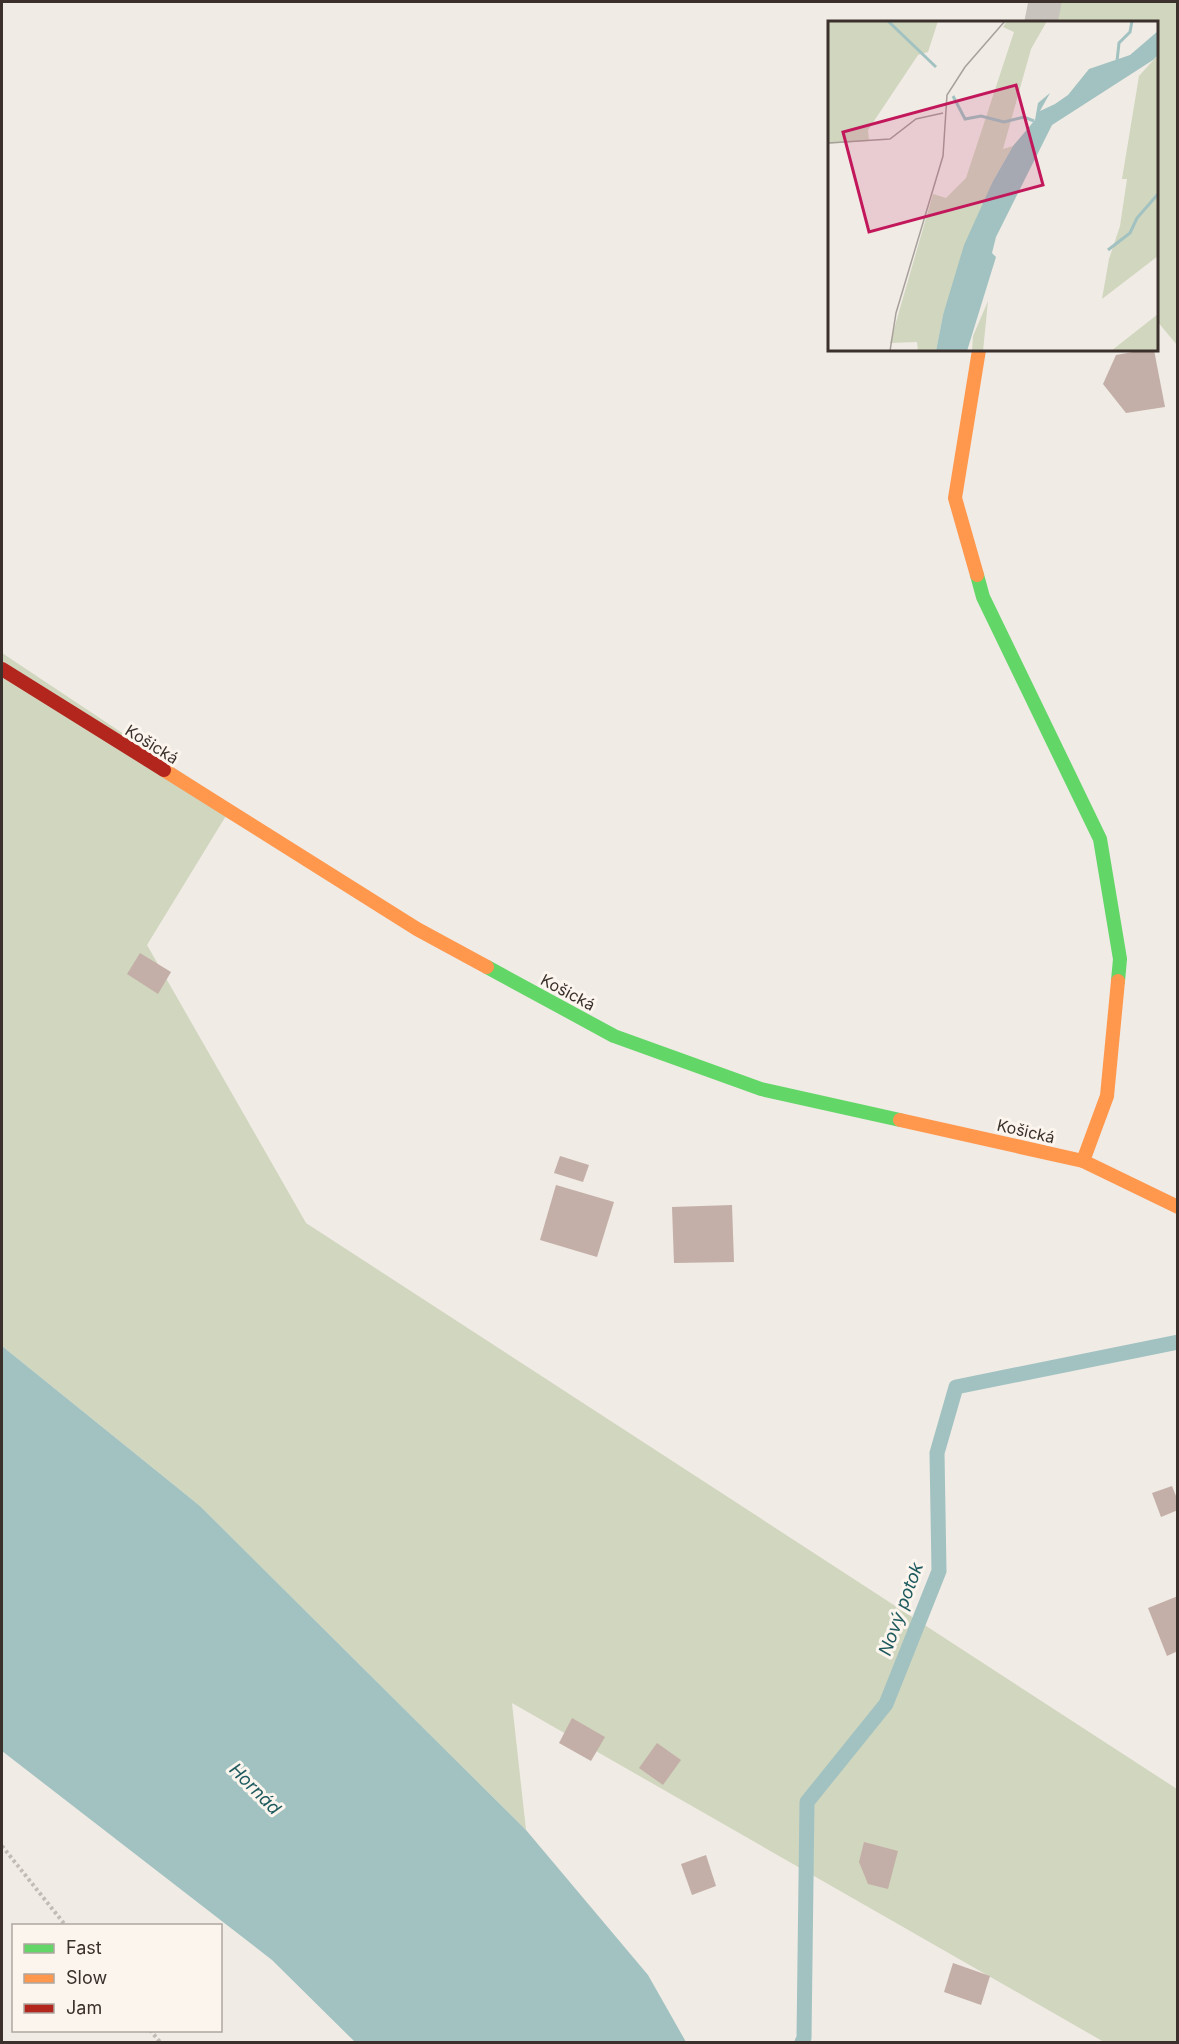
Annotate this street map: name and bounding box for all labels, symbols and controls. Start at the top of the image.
inset map [828,21,1158,351]
street label: Košická [122,720,182,768]
street label: Košická [537,969,599,1015]
street label: Košická [995,1115,1057,1147]
water label: Nový potok [874,1558,927,1658]
water label: Hornád [225,1759,285,1819]
legend [12,1924,222,2032]
text: Fast [66,1937,102,1958]
text: Slow [66,1967,107,1988]
text: Jam [66,1997,102,2018]

